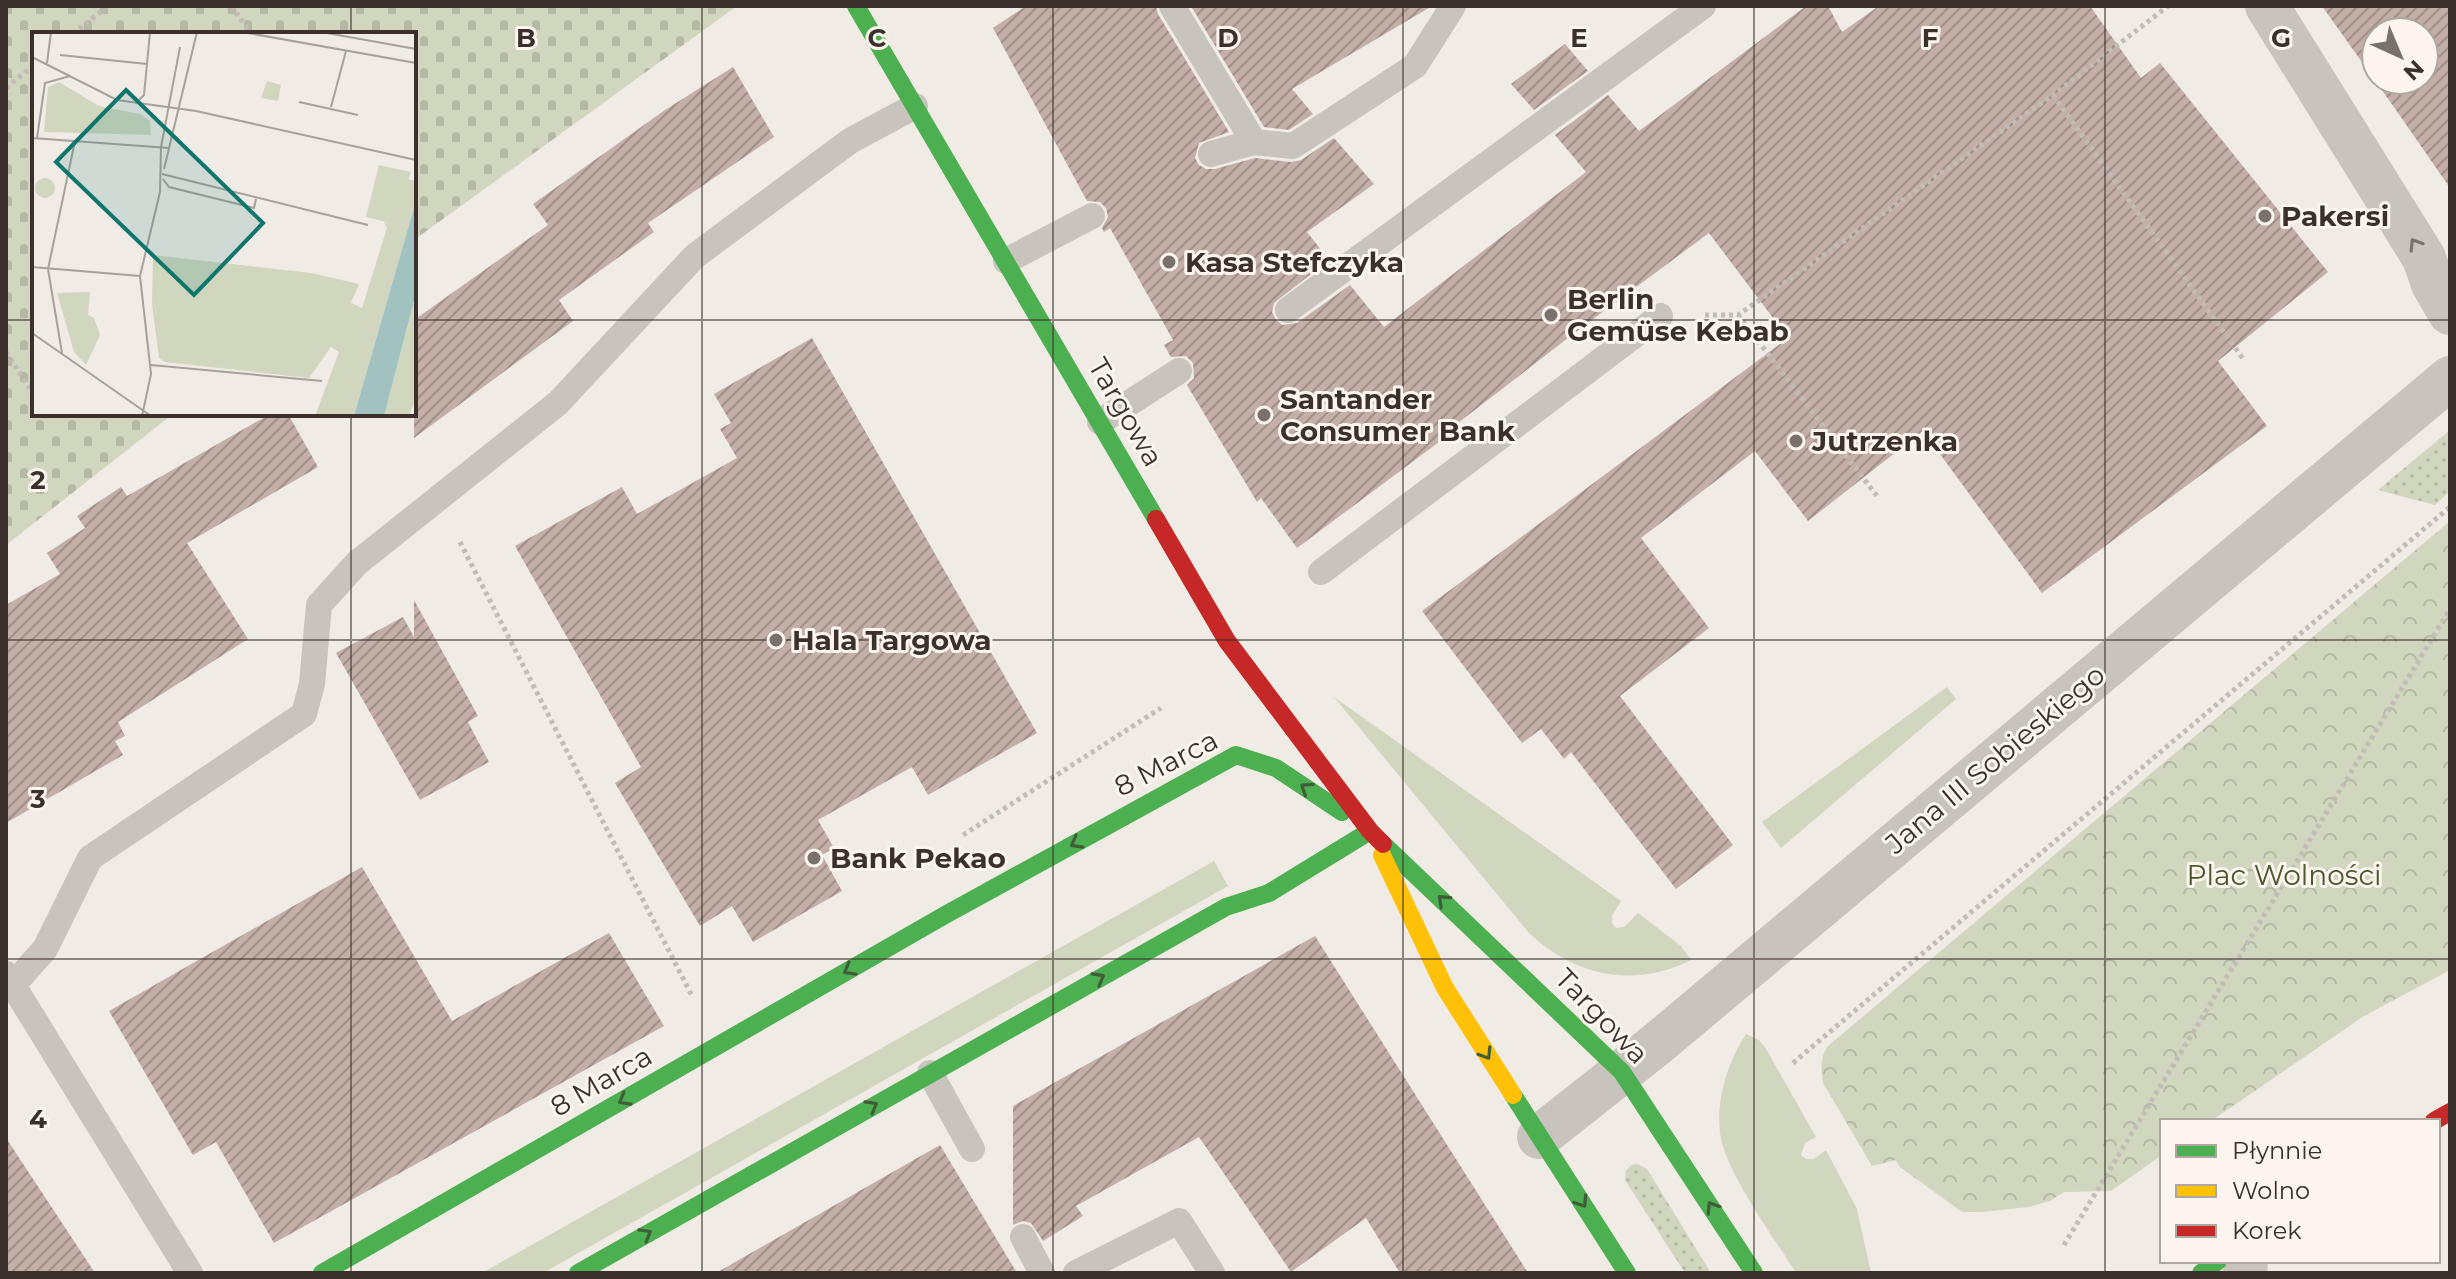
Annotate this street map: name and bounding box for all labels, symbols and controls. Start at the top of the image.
north arrow [2360,16,2440,96]
text: B [516,22,536,54]
text: C [868,22,887,54]
text: D [1217,22,1239,54]
text: E [1570,22,1588,54]
text: F [1922,22,1938,54]
text: G [2271,22,2291,54]
inset map [32,32,416,416]
text: N [2398,54,2429,86]
place label: Pakersi [2281,199,2389,233]
marker: Pakersi [2256,207,2274,225]
one-way arrow [2409,238,2424,252]
place label: Kasa Stefczyka [1185,245,1404,279]
marker: Kasa Stefczyka [1160,253,1178,271]
place label: Berlin Gemüse Kebab [1567,282,1789,348]
marker: Berlin Gemüse Kebab [1542,306,1560,324]
street label: Targowa [1081,352,1171,472]
place label: Santander Consumer Bank [1280,382,1516,448]
marker: Santander Consumer Bank [1255,406,1273,424]
place label: Jutrzenka [1811,424,1958,458]
marker: Jutrzenka [1787,432,1805,450]
text: 2 [30,464,46,496]
place label: Hala Targowa [792,623,992,657]
marker: Hala Targowa [767,631,785,649]
street label: Jana III Sobieskiego [1878,657,2112,861]
street label: 8 Marca [1109,723,1223,803]
text: 3 [29,783,46,815]
one-way arrow [1300,783,1314,798]
one-way arrow [1070,833,1085,849]
place label: Bank Pekao [830,841,1006,875]
marker: Bank Pekao [805,849,823,867]
park label: Plac Wolności [2186,858,2382,892]
one-way arrow [1438,894,1452,909]
one-way arrow [844,960,858,976]
street label: Targowa [1548,961,1656,1071]
one-way arrow [1090,972,1104,988]
street label: 8 Marca [544,1038,658,1124]
one-way arrow [1477,1045,1492,1060]
one-way arrow [618,1090,633,1106]
one-way arrow [863,1100,878,1116]
text: 4 [29,1103,47,1135]
legend [2160,1119,2440,1263]
text: Płynnie [2232,1136,2322,1165]
text: Wolno [2232,1176,2310,1205]
one-way arrow [1572,1193,1587,1207]
one-way arrow [1706,1201,1721,1216]
text: Korek [2232,1216,2302,1245]
one-way arrow [637,1228,652,1244]

